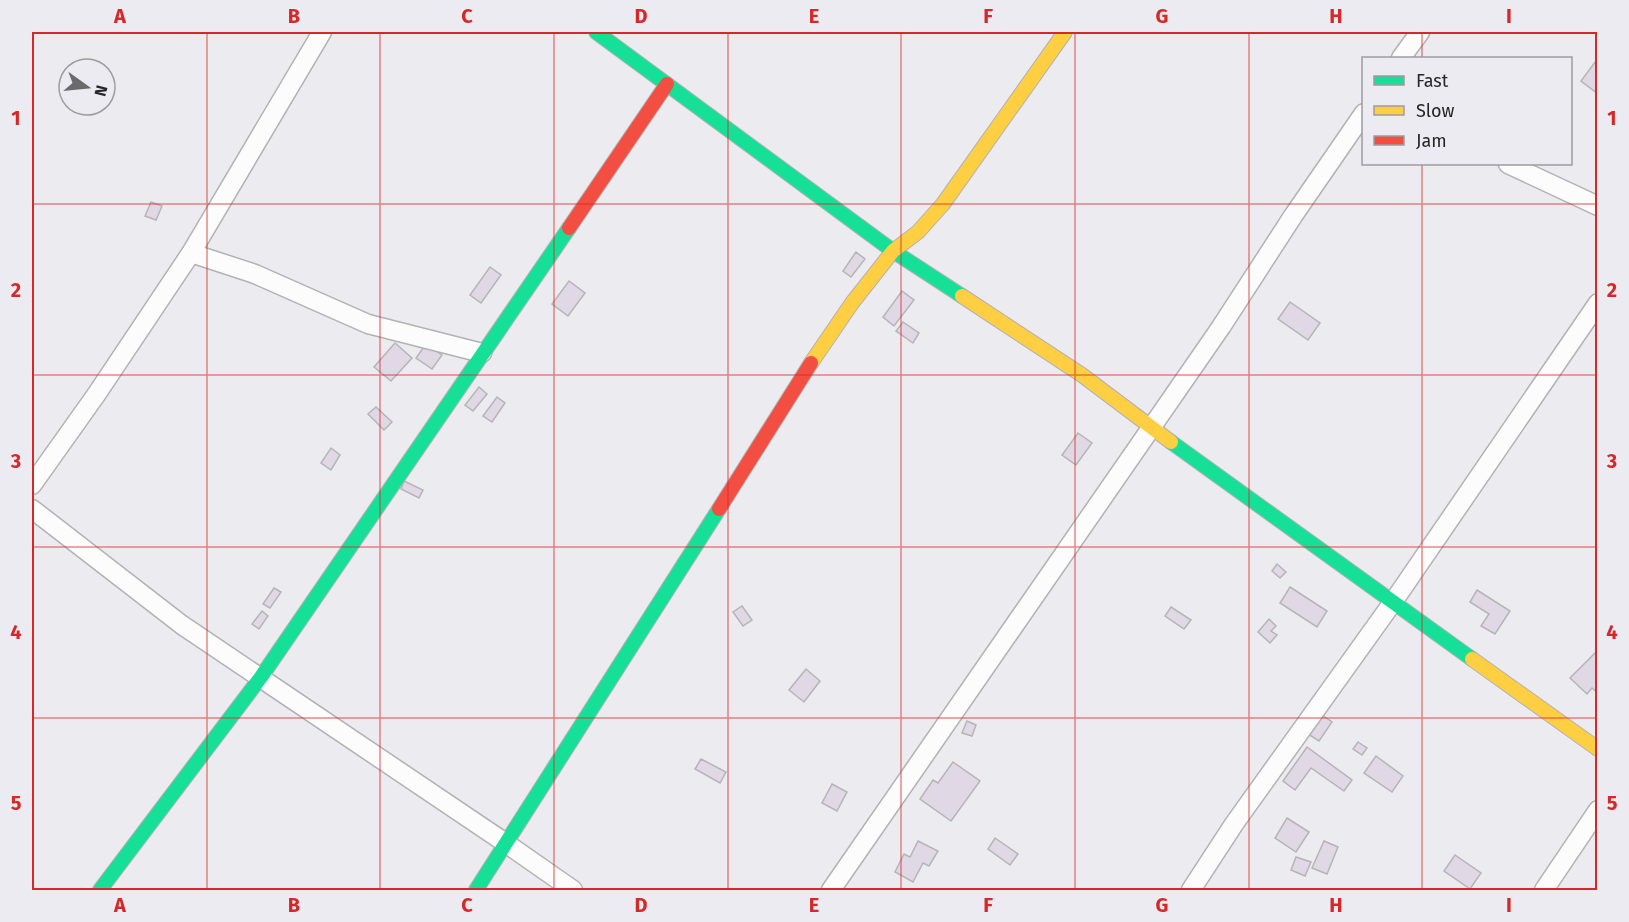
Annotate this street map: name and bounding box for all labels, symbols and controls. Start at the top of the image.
text: A [113,4,127,28]
text: B [288,4,300,28]
text: C [461,4,473,28]
text: D [634,4,648,28]
text: E [809,4,819,28]
text: F [983,4,993,28]
text: G [1156,4,1168,28]
text: H [1329,4,1343,28]
text: I [1506,4,1512,28]
north arrow [57,57,117,117]
legend [1362,57,1572,165]
text: Fast [1416,70,1449,92]
text: N [90,83,112,98]
text: Slow [1416,100,1455,122]
text: 1 [11,106,21,130]
text: 1 [1607,106,1617,130]
text: Jam [1416,130,1447,152]
text: 2 [11,278,21,302]
text: 2 [1607,278,1617,302]
text: 3 [10,449,21,473]
text: 3 [1606,449,1617,473]
text: 4 [10,620,22,644]
text: 4 [1606,620,1618,644]
text: 5 [11,791,22,815]
text: 5 [1607,791,1618,815]
text: A [113,893,127,917]
text: B [288,893,300,917]
text: C [461,893,473,917]
text: D [634,893,648,917]
text: E [809,893,819,917]
text: F [983,893,993,917]
text: G [1156,893,1168,917]
text: H [1329,893,1343,917]
text: I [1506,893,1512,917]

